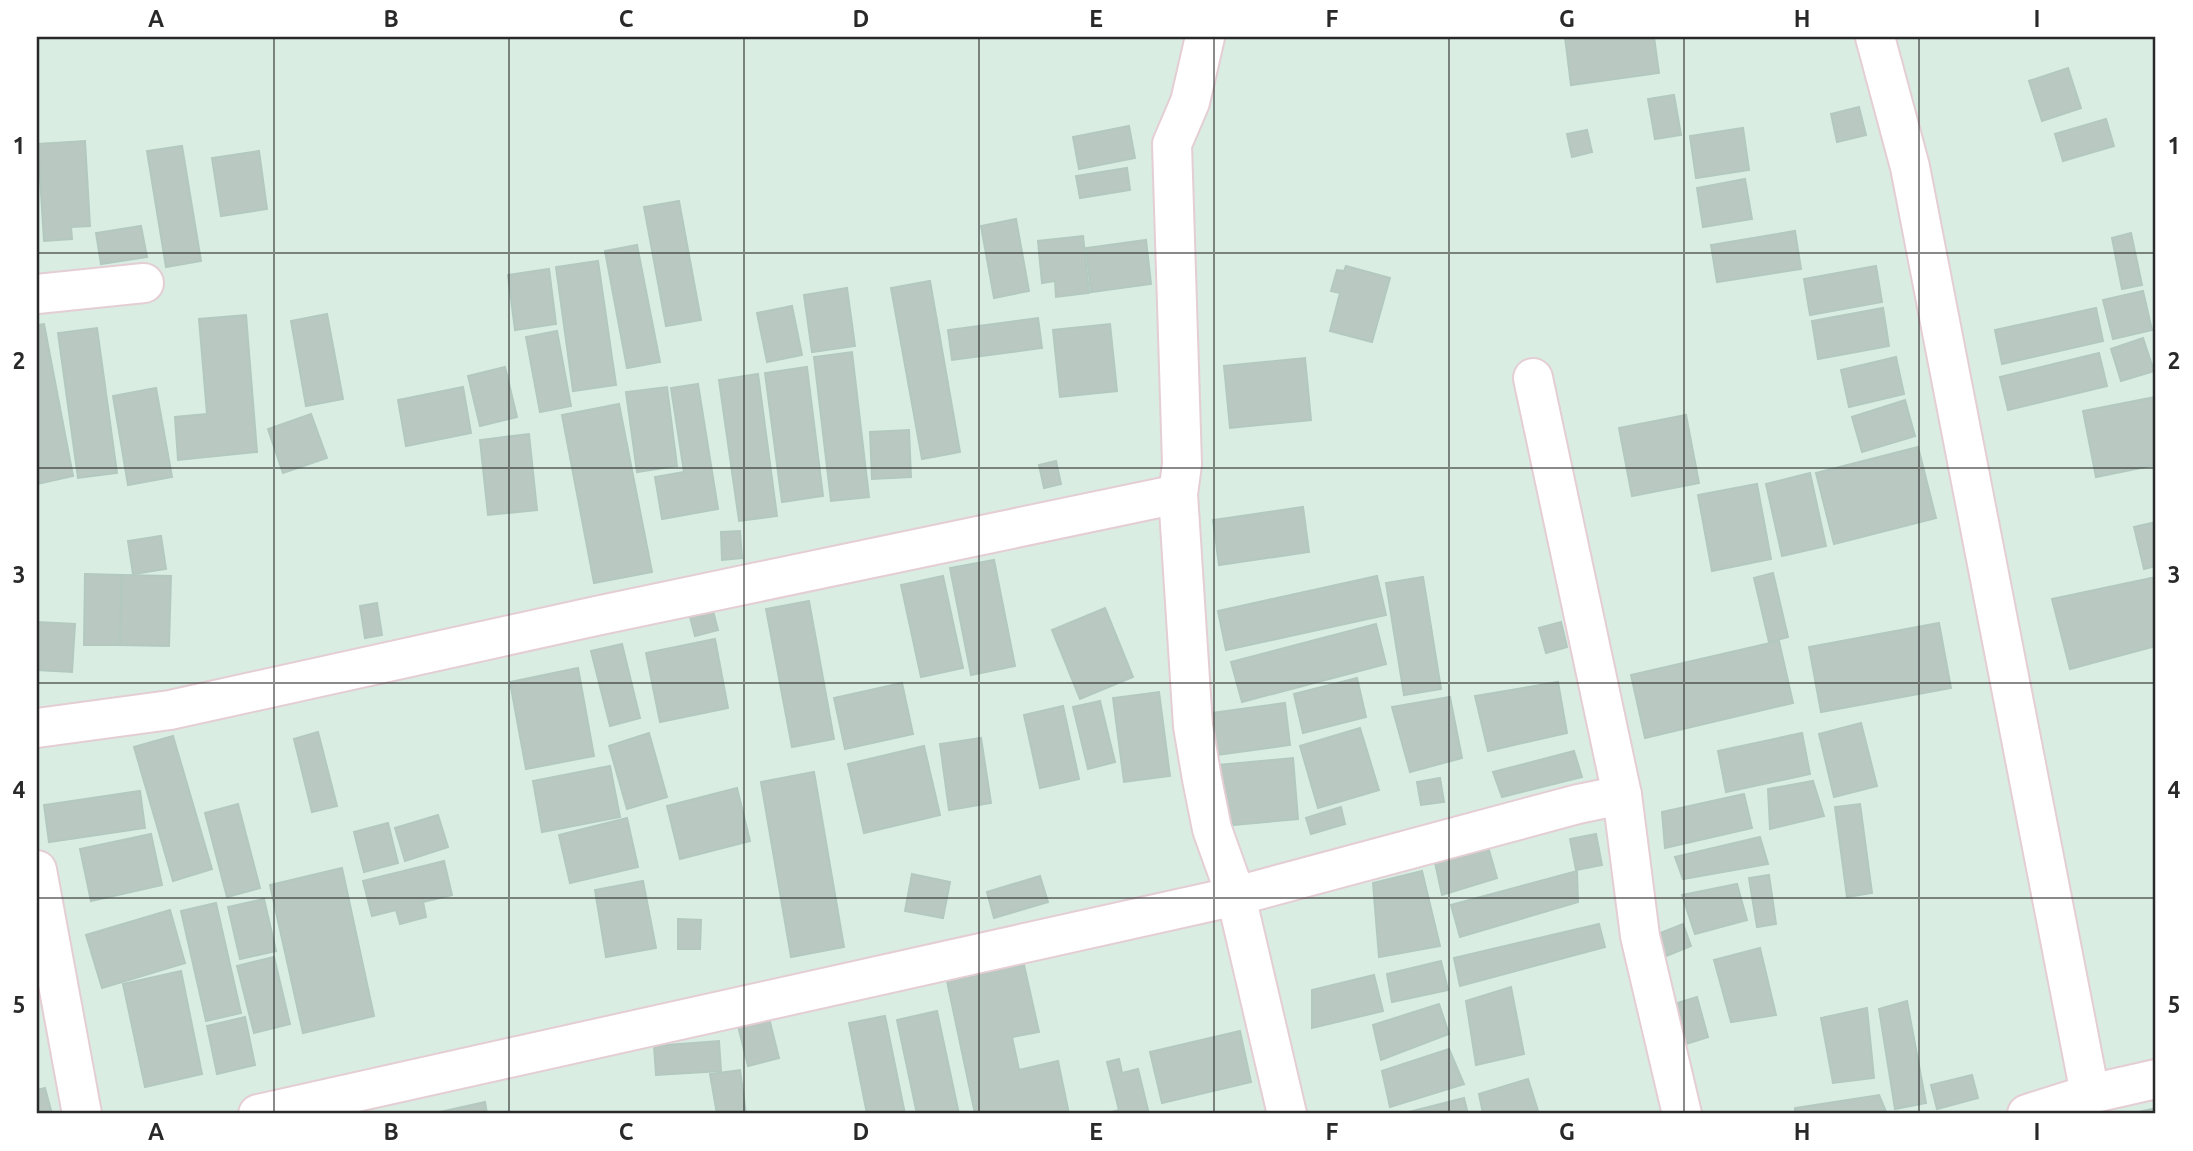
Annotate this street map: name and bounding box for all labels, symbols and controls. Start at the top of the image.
text: A [148,6,164,31]
text: B [383,6,399,31]
text: C [619,6,634,31]
text: D [853,6,869,31]
text: E [1089,6,1103,31]
text: F [1326,6,1339,31]
text: G [1559,6,1575,31]
text: H [1794,6,1810,31]
text: I [2034,6,2040,31]
text: 1 [13,133,25,158]
text: 1 [2168,133,2180,158]
text: 2 [13,348,25,373]
text: 2 [2168,348,2180,373]
text: 3 [13,562,25,587]
text: 3 [2168,562,2180,587]
text: 4 [13,777,26,802]
text: 4 [2168,777,2181,802]
text: 5 [13,992,25,1017]
text: 5 [2168,992,2180,1017]
text: A [148,1119,164,1144]
text: B [383,1119,399,1144]
text: C [619,1119,634,1144]
text: D [853,1119,869,1144]
text: E [1089,1119,1103,1144]
text: F [1326,1119,1339,1144]
text: G [1559,1119,1575,1144]
text: H [1794,1119,1810,1144]
text: I [2034,1119,2040,1144]

